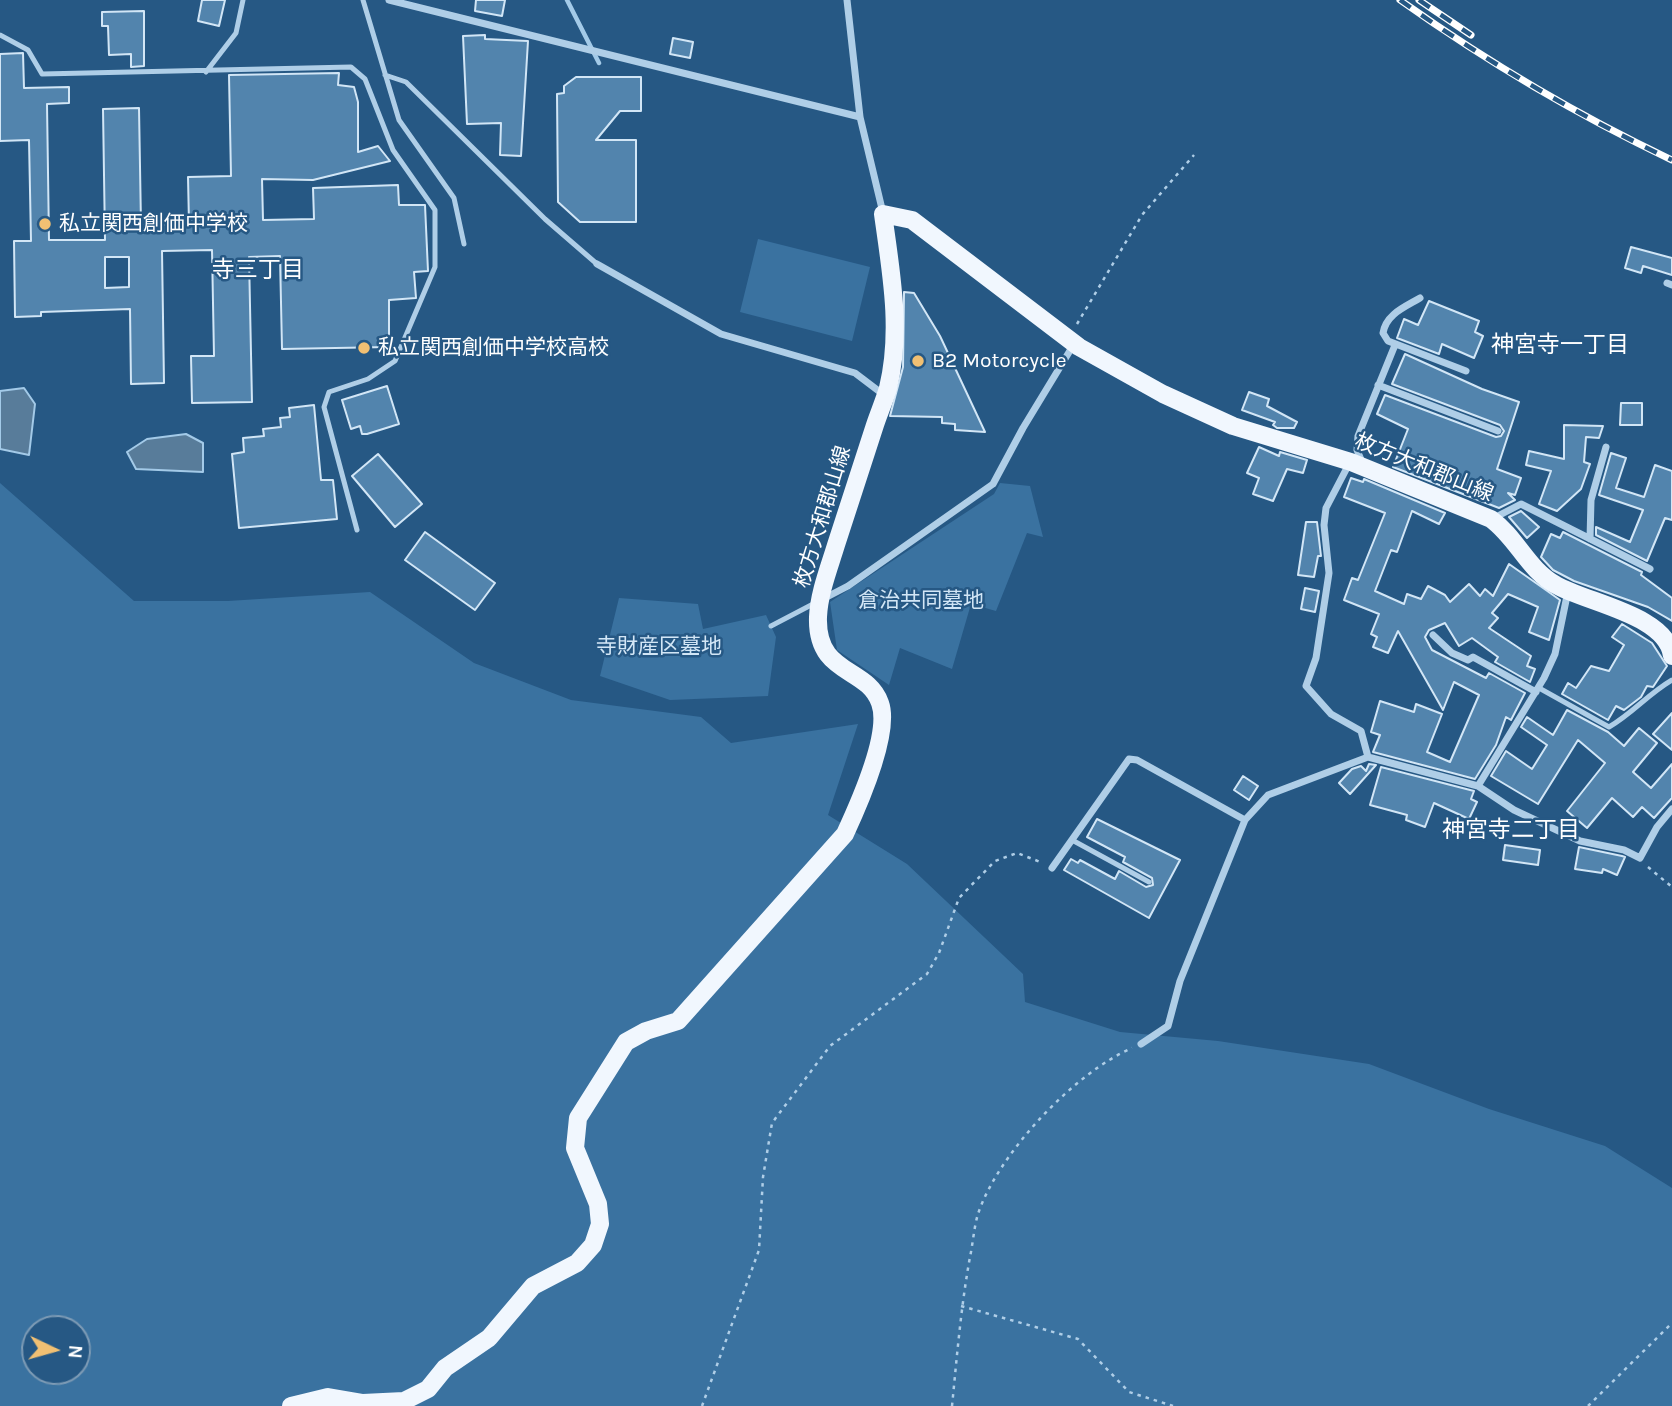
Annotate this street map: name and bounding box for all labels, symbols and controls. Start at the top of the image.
place label: 私立関西創価中学校 [59,211,248,237]
marker: 私立関西創価中学校 [37,216,53,232]
district label: 寺三丁目 [212,256,304,284]
district label: 神宮寺一丁目 [1491,331,1629,359]
place label: 私立関西創価中学校高校 [378,335,609,361]
marker: 私立関西創価中学校高校 [356,340,372,356]
place label: B2 Motorcycle [932,348,1067,374]
marker: B2 Motorcycle [910,353,926,369]
street label: 枚方大和郡山線 [1351,429,1497,507]
street label: 枚方大和郡山線 [789,443,857,591]
park label: 倉治共同墓地 [858,588,984,614]
park label: 寺財産区墓地 [596,634,722,660]
district label: 神宮寺二丁目 [1442,816,1580,844]
north arrow [21,1315,91,1385]
text: N [63,1344,86,1359]

